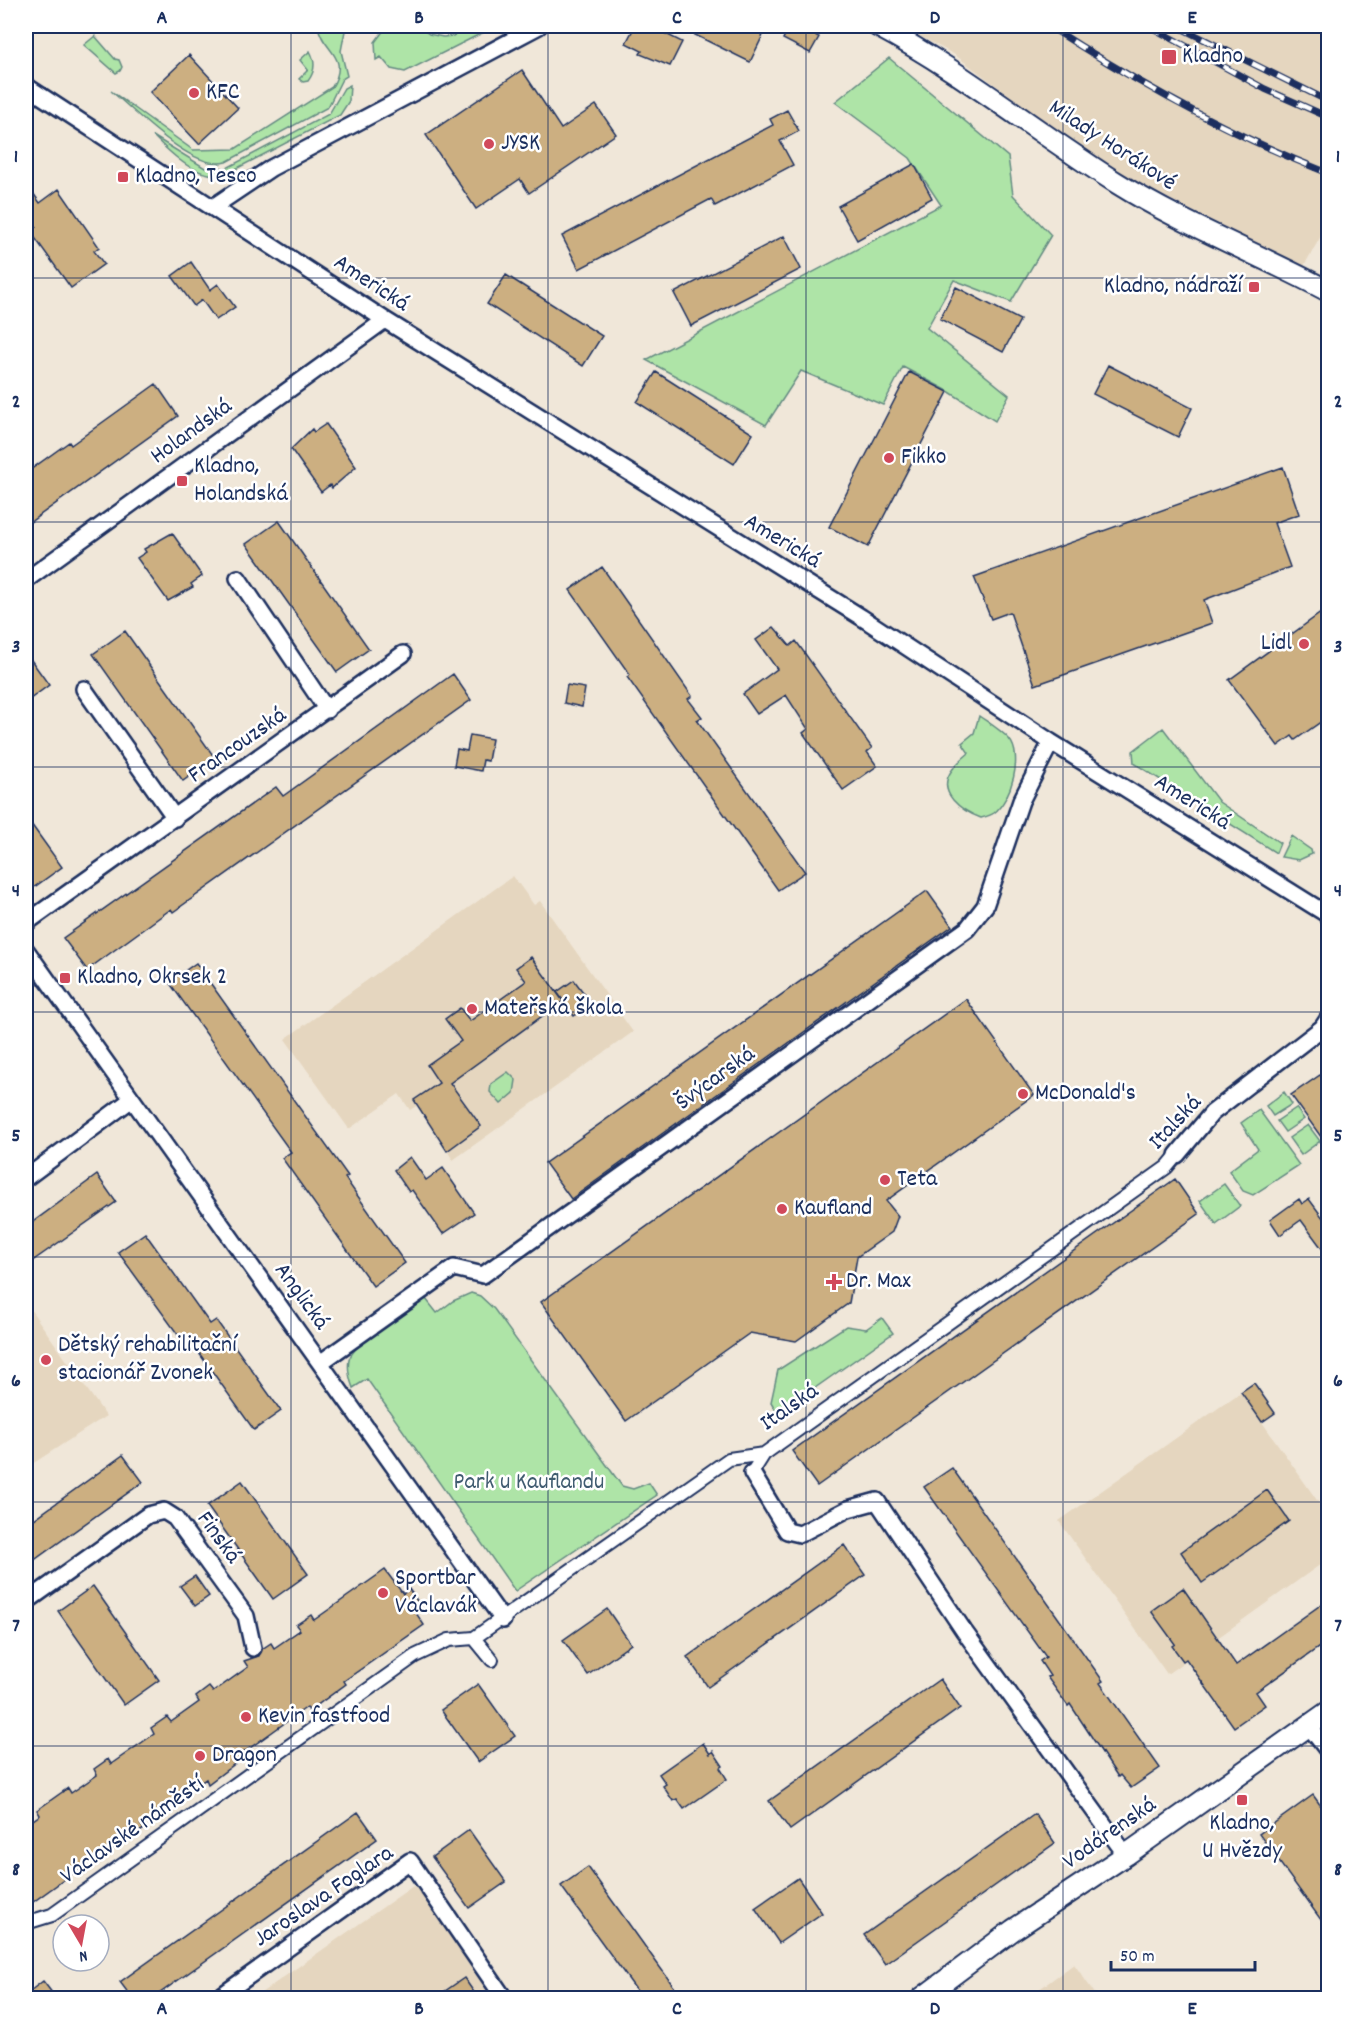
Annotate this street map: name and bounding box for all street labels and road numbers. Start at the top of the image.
street label: Milady Horákové [1041,92,1183,200]
street label: Americká [326,247,416,321]
street label: Holandská [144,391,240,473]
street label: Americká [737,506,827,578]
street label: Francouzská [182,699,294,793]
street label: Americká [1147,766,1237,840]
street label: Švýcarská [669,1038,763,1120]
street label: Italská [1141,1088,1211,1158]
street label: Anglická [265,1256,337,1338]
street label: Italská [754,1375,826,1441]
street label: Finská [187,1505,249,1572]
street label: Václavské náměstí [54,1768,213,1893]
street label: Vodárenská [1056,1789,1164,1879]
street label: Jaroslava Foglara [247,1837,401,1957]

